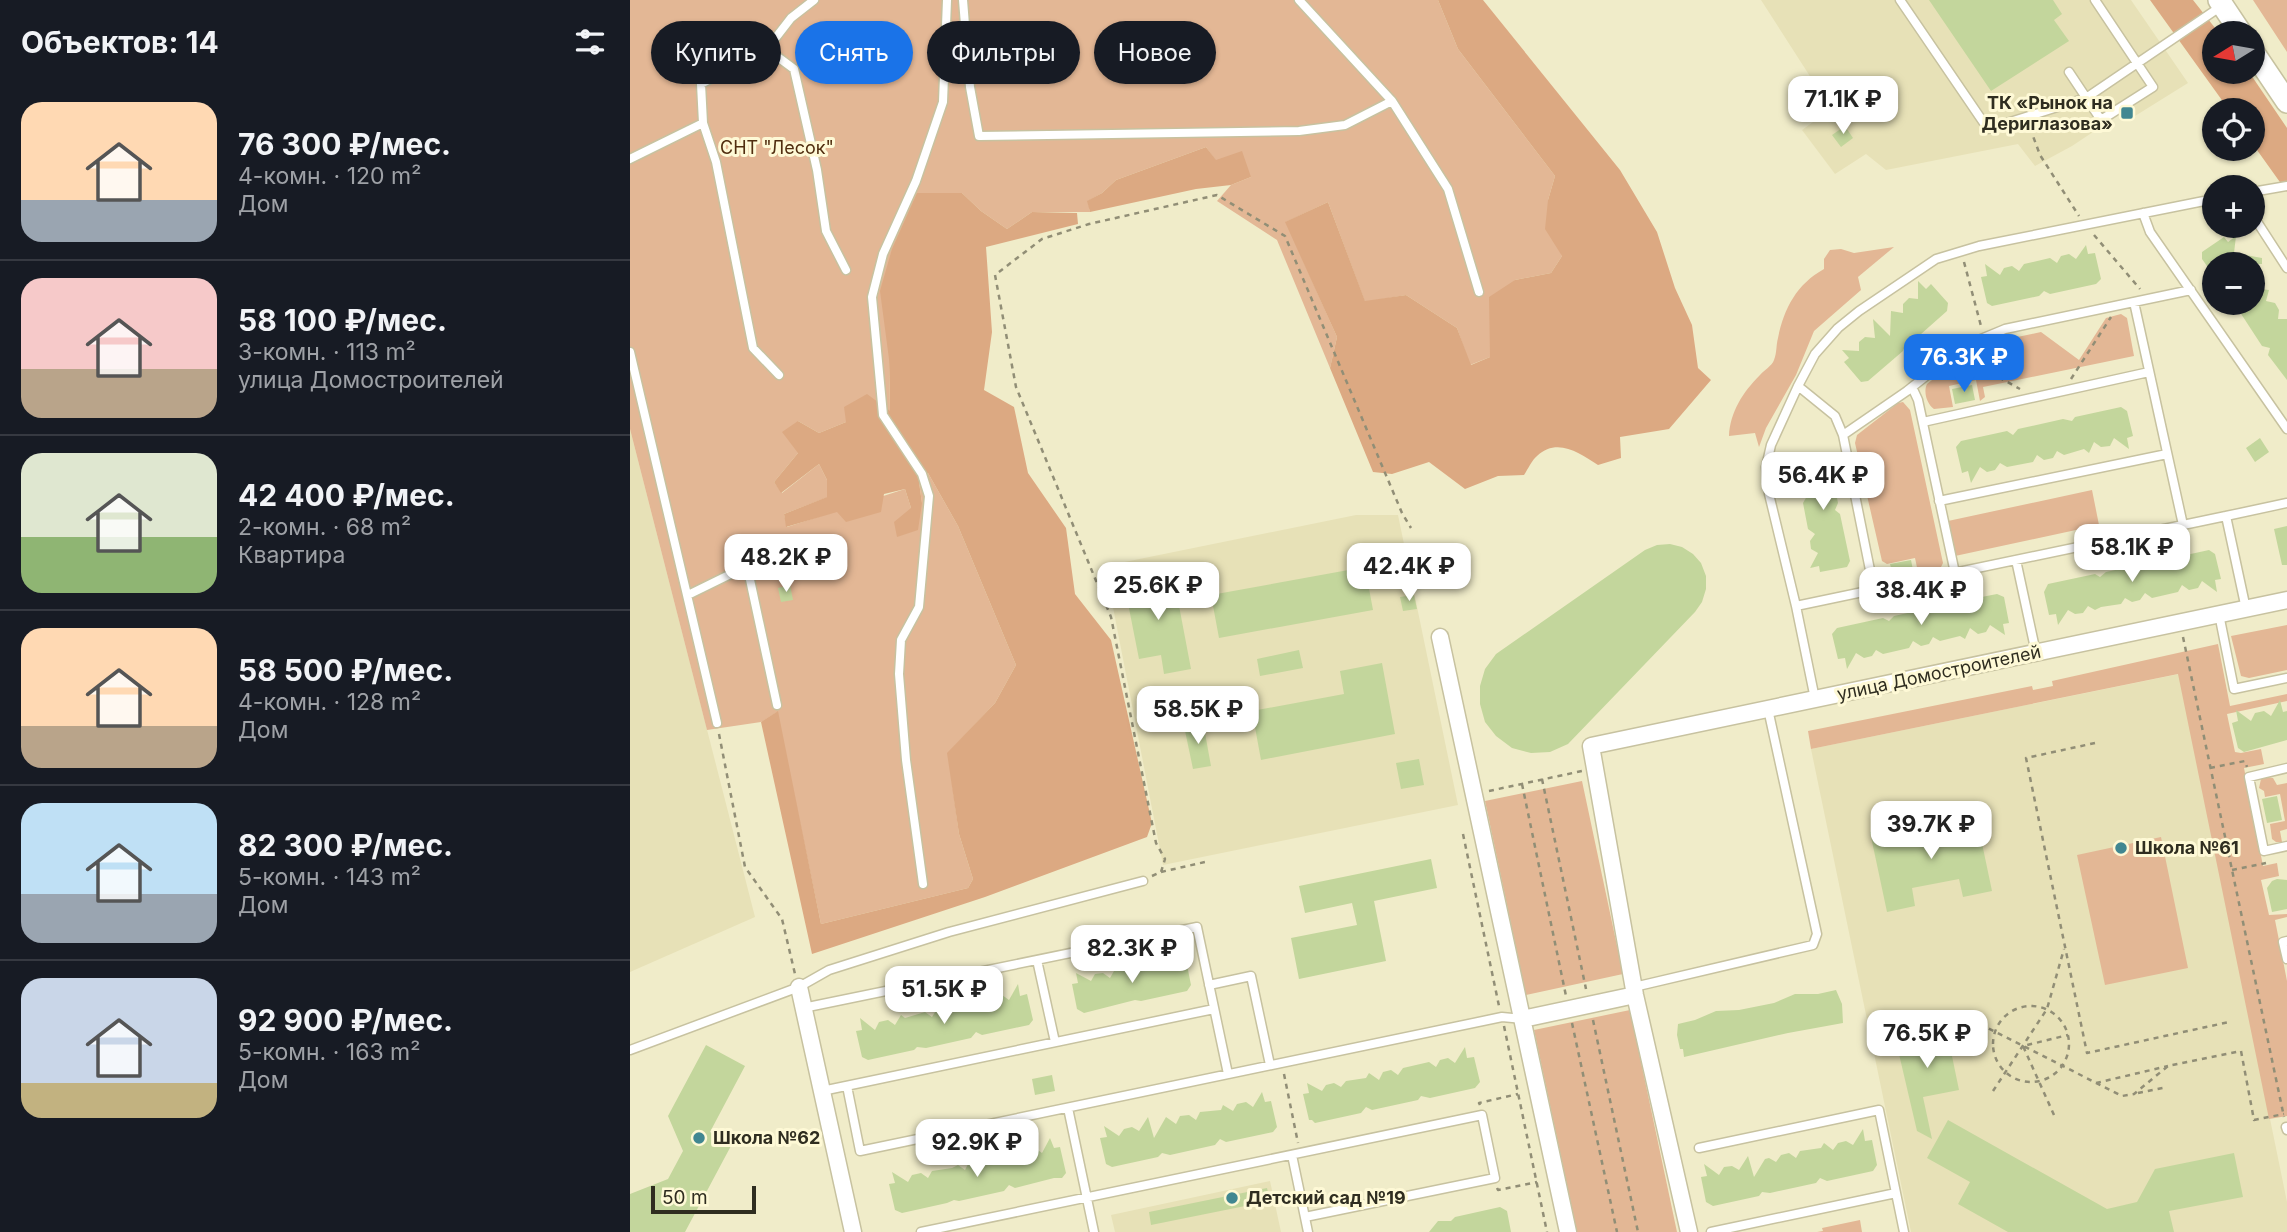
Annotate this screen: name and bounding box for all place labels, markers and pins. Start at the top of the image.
pin: 71.1K ₽ [1778,76,1908,136]
place label: ТК «Рынок на Дериглазова» [1982,92,2113,134]
marker: ТК «Рынок на Дериглазова» [2119,105,2135,121]
pin: 76.3K ₽ [1899,334,2029,394]
pin: 56.4K ₽ [1758,452,1888,512]
pin: 58.1K ₽ [2067,524,2197,584]
pin: 48.2K ₽ [721,534,851,594]
pin: 42.4K ₽ [1344,544,1474,603]
pin: 25.6K ₽ [1093,562,1223,622]
pin: 38.4K ₽ [1856,568,1986,627]
pin: 58.5K ₽ [1133,686,1263,746]
pin: 39.7K ₽ [1866,802,1996,861]
place label: Школа №61 [2135,837,2239,858]
marker: Школа №61 [2113,840,2129,856]
pin: 82.3K ₽ [1067,926,1197,985]
pin: 51.5K ₽ [879,967,1009,1026]
pin: 76.5K ₽ [1862,1010,1992,1070]
pin: 92.9K ₽ [912,1120,1042,1179]
place label: Школа №62 [713,1127,820,1148]
marker: Школа №62 [691,1130,707,1146]
place label: Детский сад №19 [1246,1187,1406,1208]
marker: Детский сад №19 [1224,1190,1240,1206]

